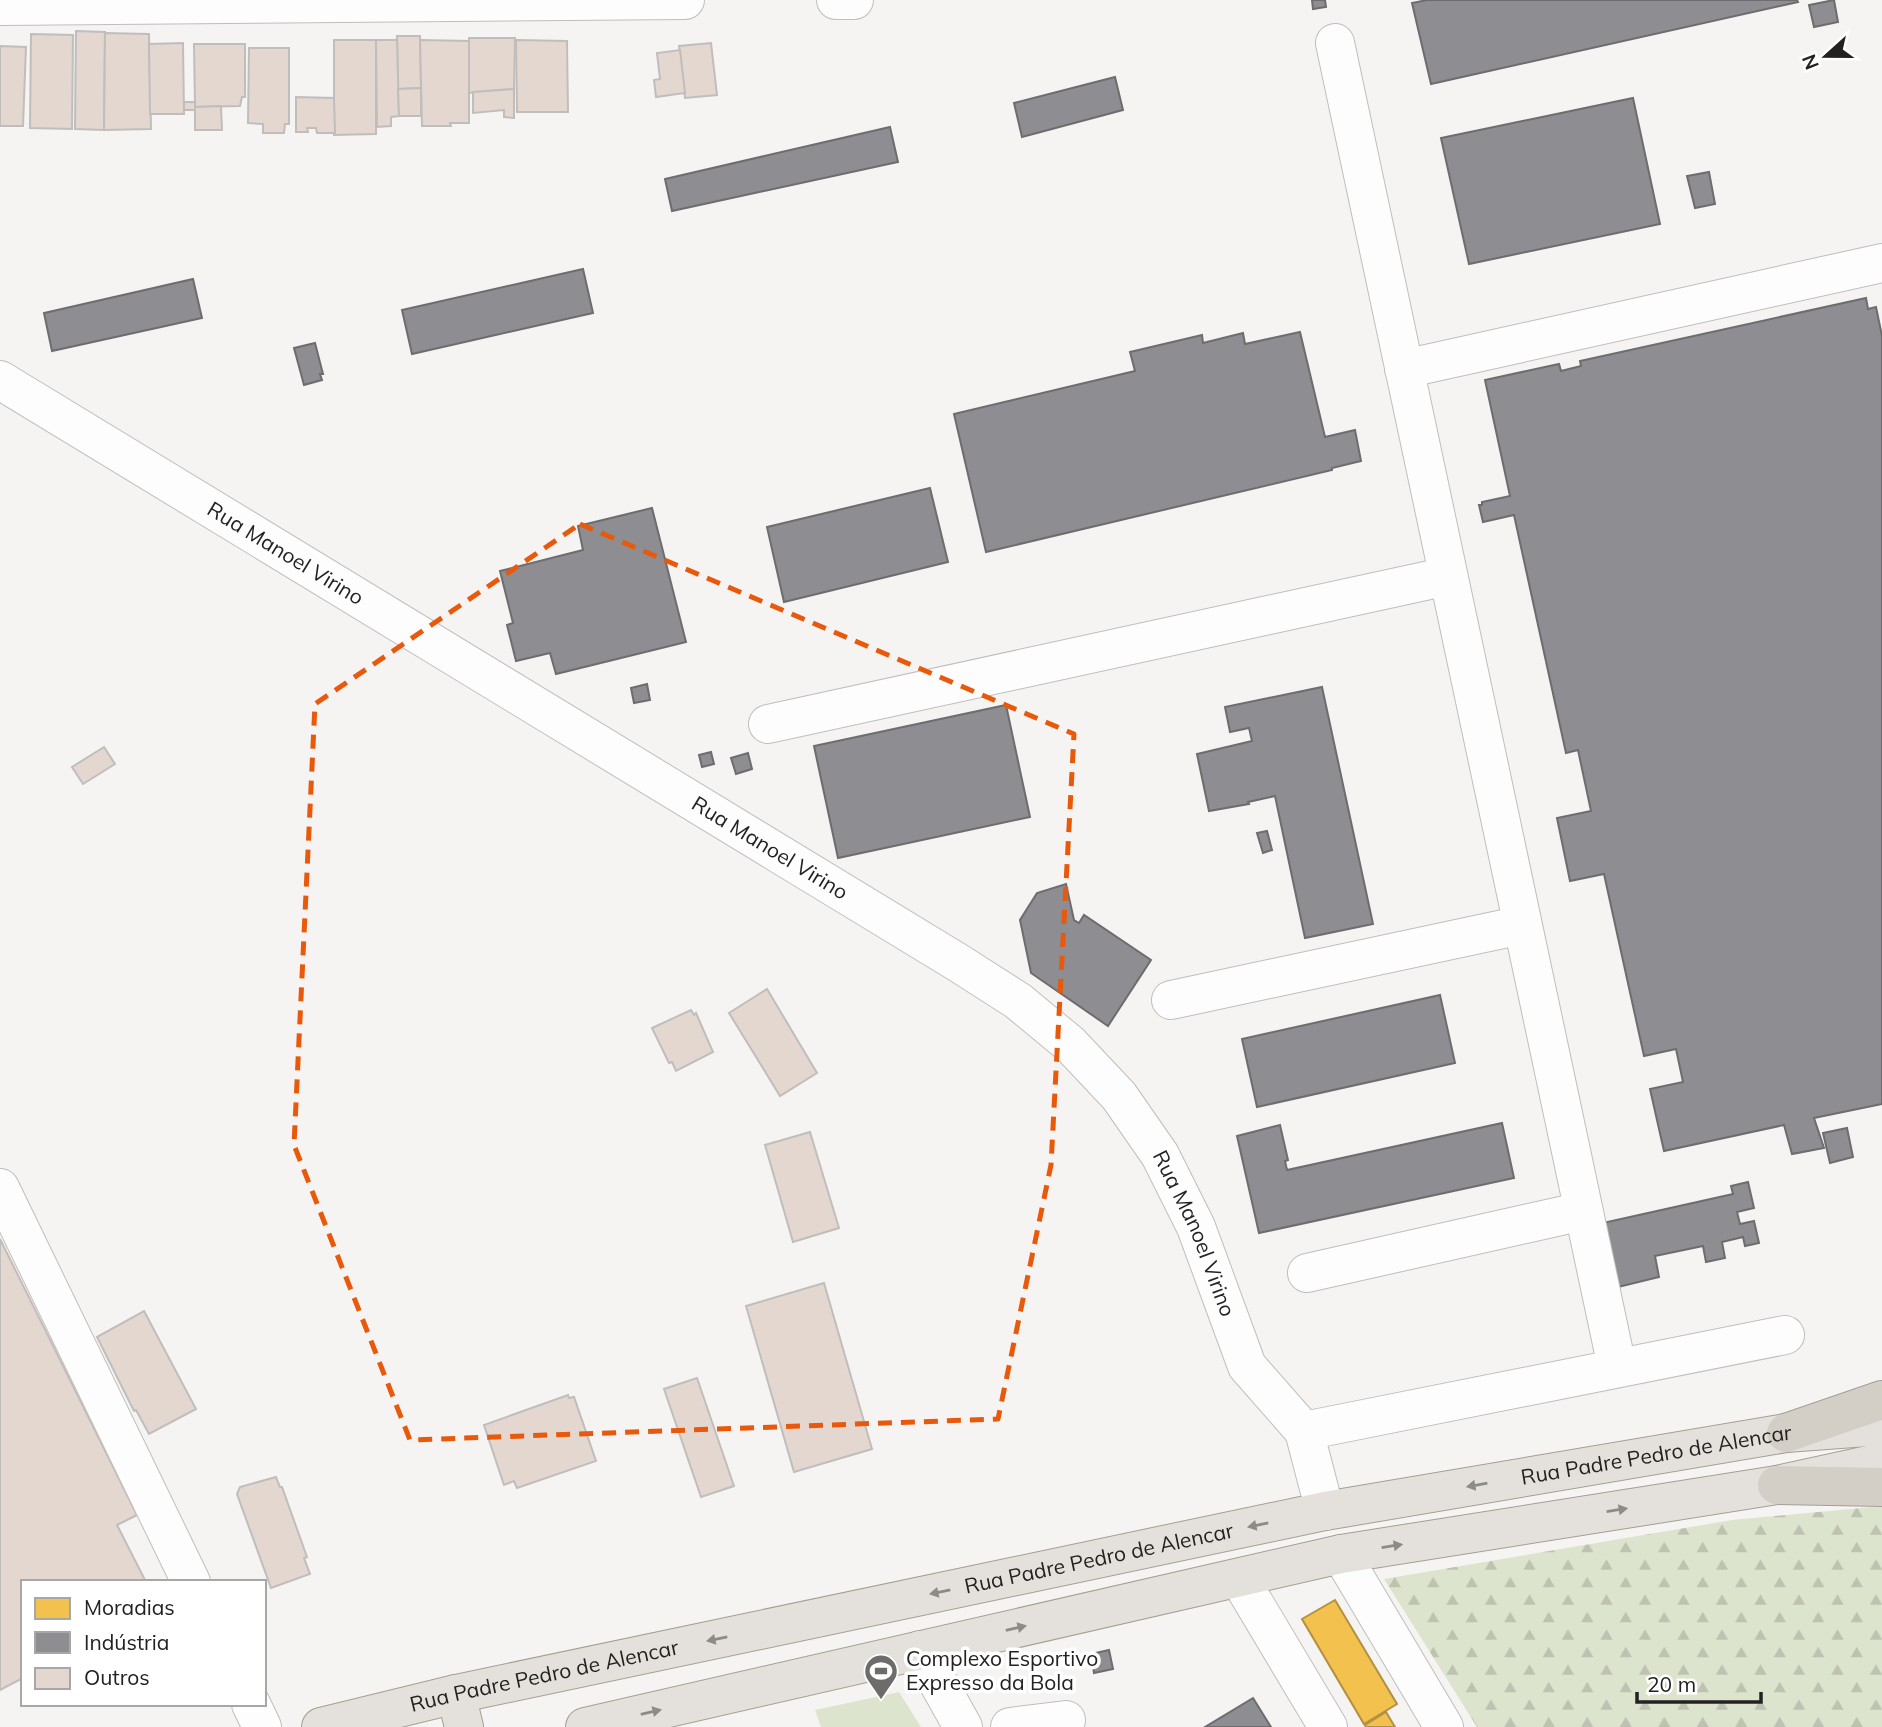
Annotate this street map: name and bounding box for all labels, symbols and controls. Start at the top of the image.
north arrow [1791,21,1861,91]
text: N [1796,51,1824,73]
street label: Rua Manoel Virino [203,495,369,610]
street label: Rua Manoel Virino [687,790,853,905]
street label: Rua Manoel Virino [1148,1146,1242,1320]
street label: Rua Padre Pedro de Alencar [1519,1419,1793,1490]
one-way arrow [1466,1480,1488,1491]
one-way arrow [1606,1504,1628,1515]
street label: Rua Padre Pedro de Alencar [962,1517,1236,1599]
one-way arrow [1247,1520,1269,1531]
one-way arrow [1382,1540,1404,1551]
legend [21,1580,266,1706]
one-way arrow [929,1586,951,1597]
text: Moradias [84,1594,175,1620]
one-way arrow [1005,1623,1027,1634]
text: Indústria [84,1629,169,1655]
street label: Rua Padre Pedro de Alencar [407,1633,681,1717]
one-way arrow [706,1633,728,1644]
place label: Complexo Esportivo Expresso da Bola [906,1645,1098,1695]
sports icon: Complexo Esportivo Expresso da Bola [862,1652,900,1701]
scale bar [1637,1660,1761,1704]
text: Outros [84,1664,150,1690]
text: 20 m [1647,1671,1696,1697]
one-way arrow [640,1706,662,1717]

